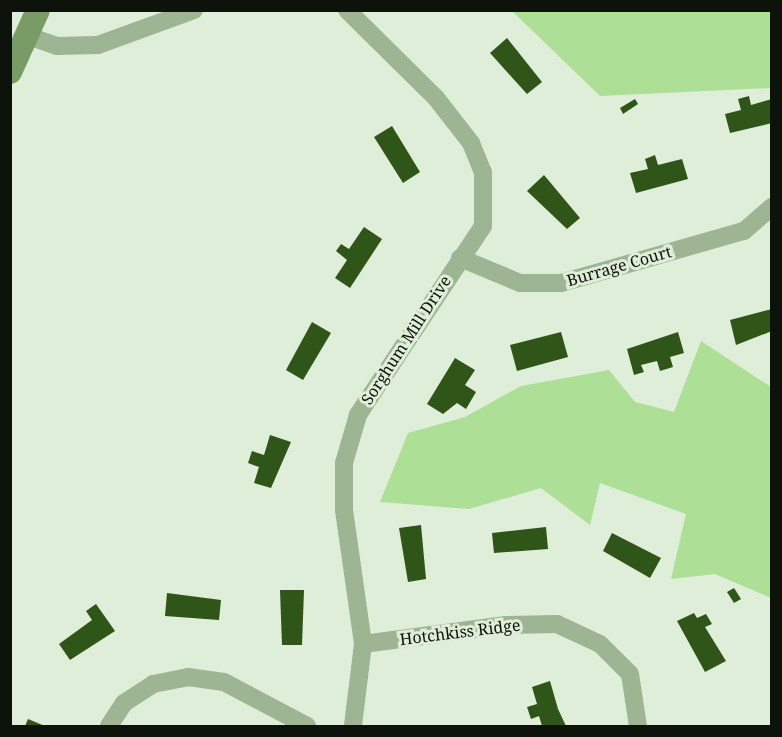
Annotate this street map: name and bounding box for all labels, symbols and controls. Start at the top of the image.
street label: Burrage Court [564,242,674,290]
street label: Sorghum Mill Drive [357,272,455,408]
street label: Hotchkiss Ridge [399,615,521,649]

